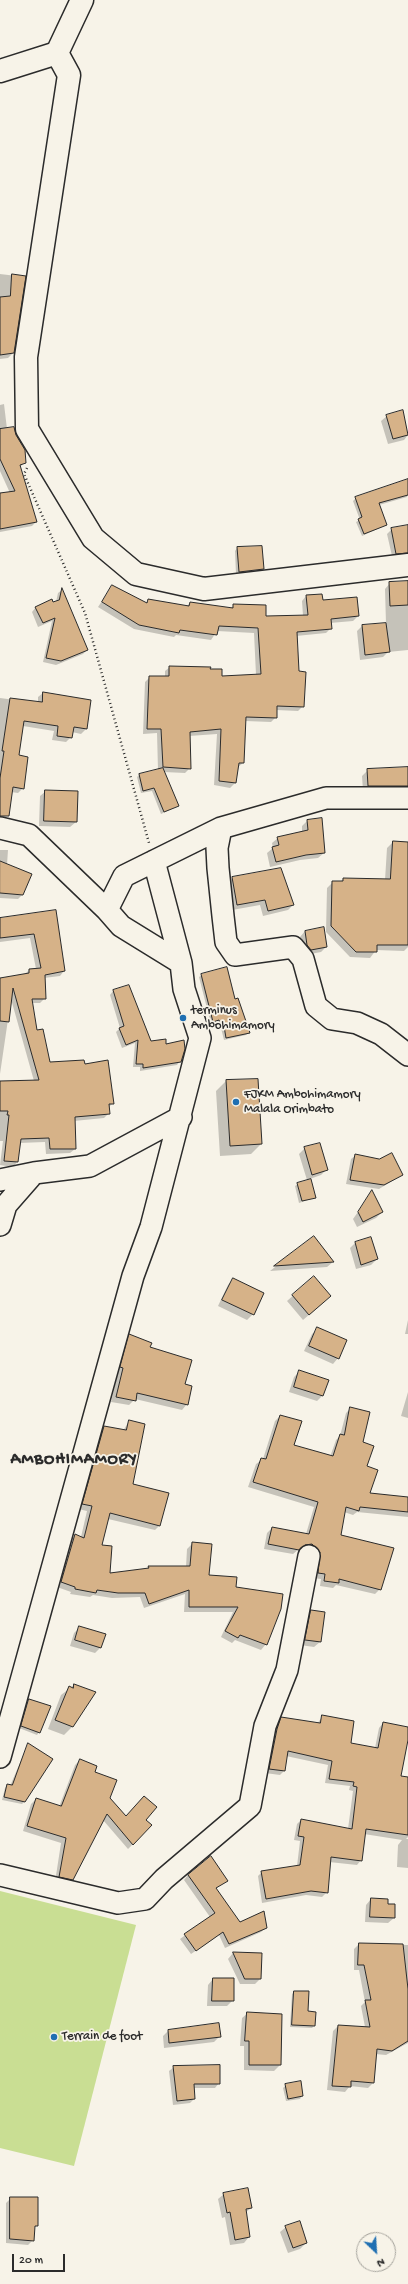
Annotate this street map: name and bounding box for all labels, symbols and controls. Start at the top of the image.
place label: terminus Ambohimamory [191,1003,275,1034]
marker: terminus Ambohimamory [178,1013,188,1023]
place label: FJKM Ambohimamory Malala Orimbato [244,1087,361,1118]
marker: FJKM Ambohimamory Malala Orimbato [231,1097,241,1107]
district label: AMBOHIMAMORY [10,1450,138,1470]
place label: Terrain de foot [62,2029,142,2045]
marker: Terrain de foot [49,2032,59,2042]
north arrow [356,2232,396,2272]
scale bar [14,2246,67,2272]
text: 20 m [19,2254,43,2268]
text: N [375,2255,386,2269]

